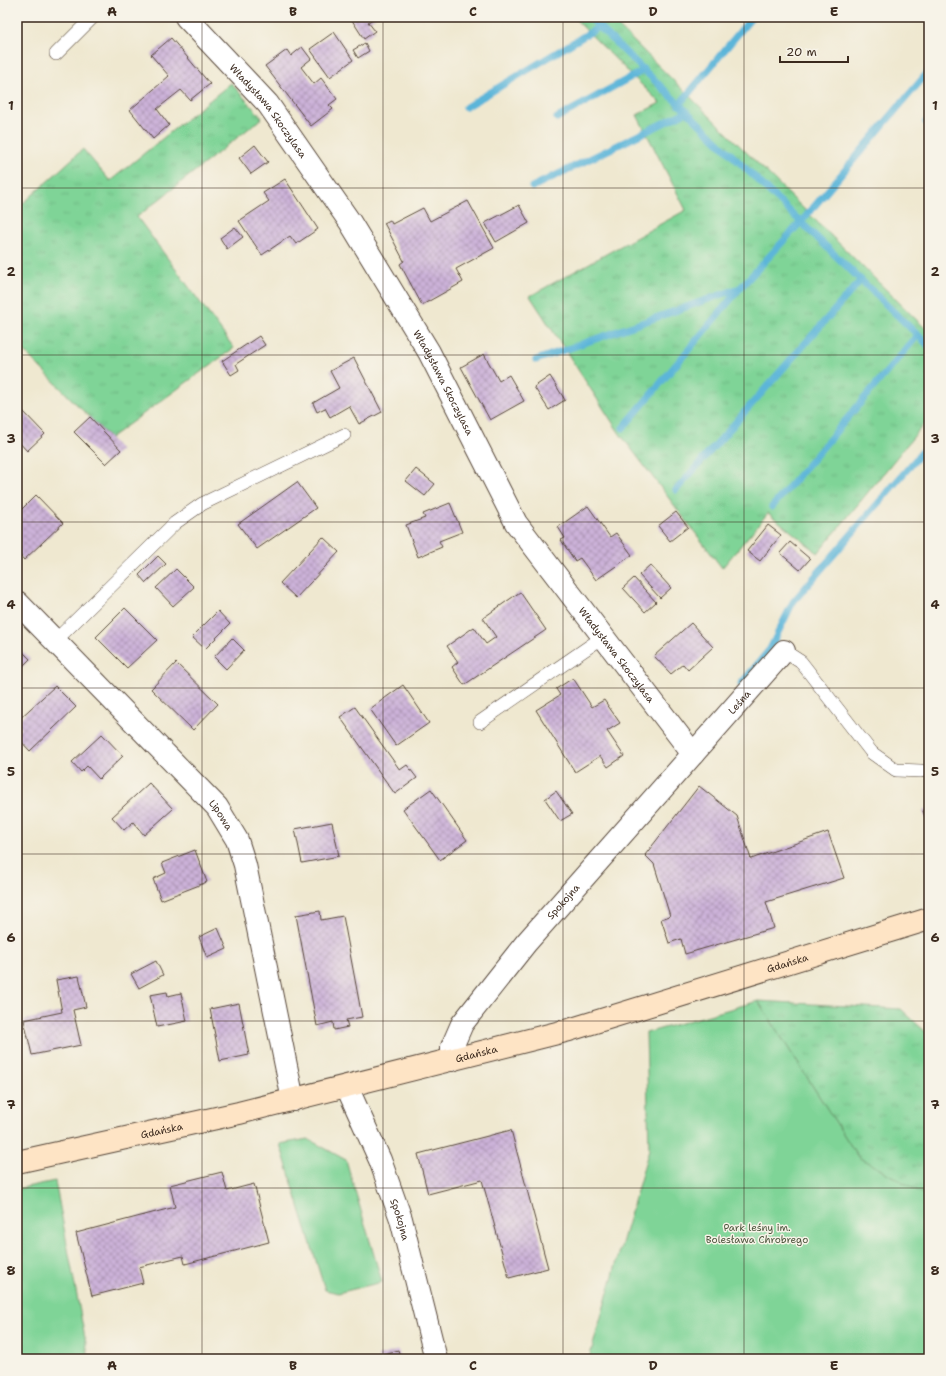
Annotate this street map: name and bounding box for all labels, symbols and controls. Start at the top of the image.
text: A [107,3,117,20]
text: B [289,3,297,20]
text: C [469,3,477,20]
text: D [648,3,658,20]
text: E [830,3,839,20]
scale bar [780,38,848,64]
text: 20 m [786,44,817,60]
street label: Władysława Skoczylasa [226,61,310,161]
text: 1 [8,97,14,114]
text: 1 [932,97,938,114]
text: 2 [6,263,16,280]
text: 2 [930,263,940,280]
street label: Władysława Skoczylasa [410,328,476,438]
text: 3 [6,430,16,447]
text: 3 [930,430,940,447]
text: 4 [6,596,16,613]
text: 4 [930,596,940,613]
street label: Władysława Skoczylasa [576,604,658,706]
street label: Leśna [725,687,754,717]
text: 5 [7,763,15,780]
text: 5 [931,763,939,780]
street label: Lipowa [206,797,236,833]
street label: Spokojna [544,881,583,922]
text: 6 [6,929,16,946]
text: 6 [930,929,940,946]
street label: Gdańska [765,950,810,976]
street label: Gdańska [454,1042,499,1065]
text: 7 [6,1096,16,1113]
text: 7 [930,1096,940,1113]
street label: Gdańska [139,1119,185,1142]
street label: Spokojna [387,1197,412,1243]
park label: Park leśny im. Bolesława Chrobrego [706,1221,808,1246]
text: 8 [6,1262,16,1279]
text: 8 [930,1262,940,1279]
text: A [107,1357,117,1374]
text: B [289,1357,297,1374]
text: C [469,1357,477,1374]
text: D [648,1357,658,1374]
text: E [830,1357,839,1374]

